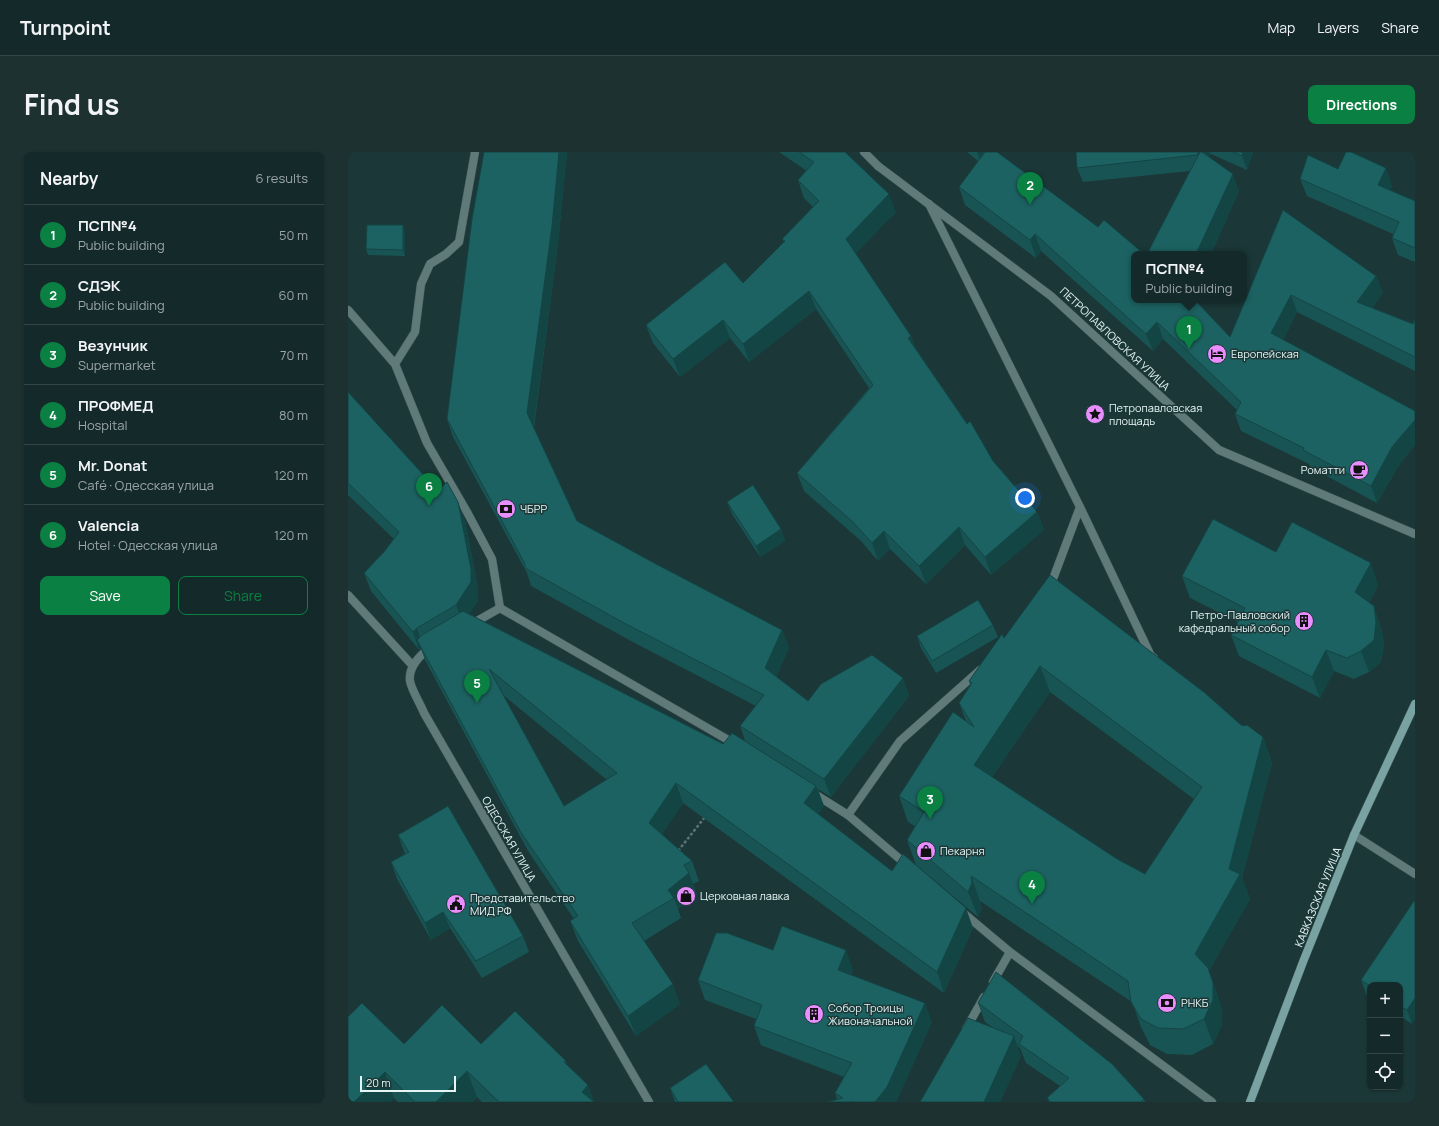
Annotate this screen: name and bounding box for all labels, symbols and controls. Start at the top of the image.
text: Turnpoint [20,15,111,41]
text: Map [1267,18,1295,37]
text: Layers [1317,18,1359,37]
text: Share [1381,18,1419,37]
text: Find us [24,85,119,123]
button: Directions [1308,85,1415,124]
text: Nearby [40,167,98,190]
text: 6 results [256,169,308,187]
pin: 2 [1017,172,1043,205]
text: ПСП№4 [78,215,137,236]
text: 1 [50,226,56,244]
text: 50 m [279,226,308,244]
text: Public building [78,236,165,254]
popup [1131,251,1247,303]
text: ПСП№4 [1146,258,1204,279]
text: СДЭК [78,275,121,296]
text: Public building [1146,279,1232,297]
street label: ПЕТРОПАВЛОВСКАЯ УЛИЦА [1057,284,1174,394]
text: 2 [49,286,57,304]
text: 60 m [278,286,308,304]
text: Public building [78,296,165,314]
pin: 1 [1176,316,1202,349]
text: Везунчик [78,335,148,356]
hotel icon: Европейская [1206,343,1228,365]
text: 3 [49,346,57,364]
text: 70 m [280,346,308,364]
place label: Европейская [1231,346,1299,361]
text: Supermarket [78,356,156,374]
text: ПРОФМЕД [78,395,154,416]
place label: Петропавловская площадь [1109,400,1202,428]
place icon: Петропавловская площадь [1084,403,1106,425]
text: 4 [49,406,57,424]
text: 80 m [279,406,308,424]
text: Hospital [78,416,128,434]
text: Mr. Donat [78,455,147,476]
cafe icon: Роматти [1348,459,1370,481]
place label: Роматти [1301,462,1345,477]
text: 5 [49,466,57,484]
text: 120 m [274,466,308,484]
pin: 6 [416,473,442,506]
text: Café · Одесская улица [78,476,214,494]
your location [1015,488,1035,508]
bank icon: ЧБРР [495,498,517,520]
place label: ЧБРР [520,501,547,516]
text: Valencia [78,515,139,536]
text: 6 [49,526,57,544]
text: 120 m [274,526,308,544]
text: Hotel · Одесская улица [78,536,217,554]
button: Save [40,576,170,615]
button: Share [178,576,308,615]
place label: Петро-Павловский кафедральный собор [1179,607,1290,635]
building icon: Петро-Павловский кафедральный собор [1293,610,1315,632]
pin: 5 [464,670,490,703]
pin: 3 [917,786,943,819]
street label: ОДЕССКАЯ УЛИЦА [479,793,540,884]
shop icon: Пекарня [915,840,937,862]
place label: Пекарня [940,843,985,858]
street label: КАВКАЗСКАЯ УЛИЦА [1291,844,1344,949]
pin: 4 [1019,871,1045,904]
shop icon: Церковная лавка [675,885,697,907]
place label: Церковная лавка [700,888,789,903]
place label: Представительство МИД РФ [470,890,575,918]
public building icon: Представительство МИД РФ [445,893,467,915]
map controls [1367,982,1403,1090]
button: + [1367,982,1403,1018]
bank icon: РНКБ [1156,992,1178,1014]
place label: РНКБ [1181,995,1209,1010]
place label: Собор Троицы Живоначальной [828,1000,912,1028]
building icon: Собор Троицы Живоначальной [803,1003,825,1025]
button: − [1367,1018,1403,1054]
button: locate [1367,1054,1403,1090]
scale bar [360,1074,456,1093]
text: 20 m [366,1075,391,1090]

